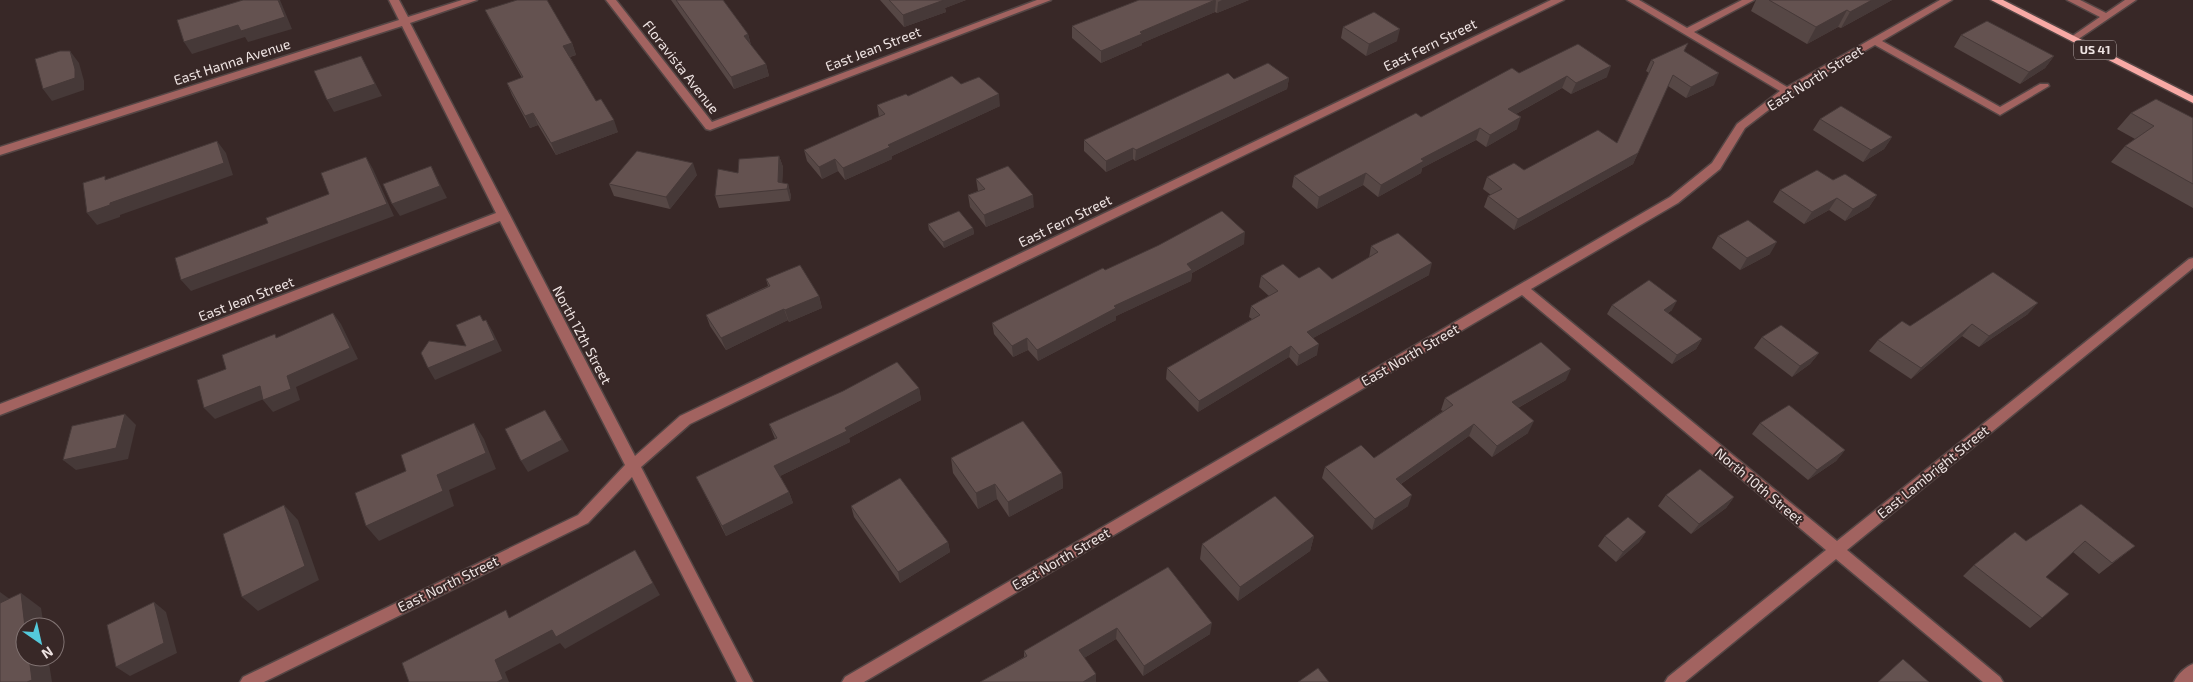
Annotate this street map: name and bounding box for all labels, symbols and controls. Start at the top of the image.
street label: East Fern Street [1380,15,1479,74]
street label: Floravista Avenue [640,17,723,117]
street label: East Jean Street [823,23,923,75]
street label: East Hanna Avenue [171,35,292,88]
road number: US 41 [2074,40,2116,60]
street label: East North Street [1764,41,1866,114]
street label: East Fern Street [1015,191,1114,250]
street label: East Jean Street [196,273,296,325]
street label: North 12th Street [549,283,616,387]
street label: East North Street [1358,320,1462,389]
street label: East Lambright Street [1873,421,1992,522]
street label: North 10th Street [1712,444,1807,527]
street label: East North Street [1009,524,1113,593]
street label: East North Street [395,552,501,615]
north arrow [15,617,65,667]
text: N [39,643,56,663]

